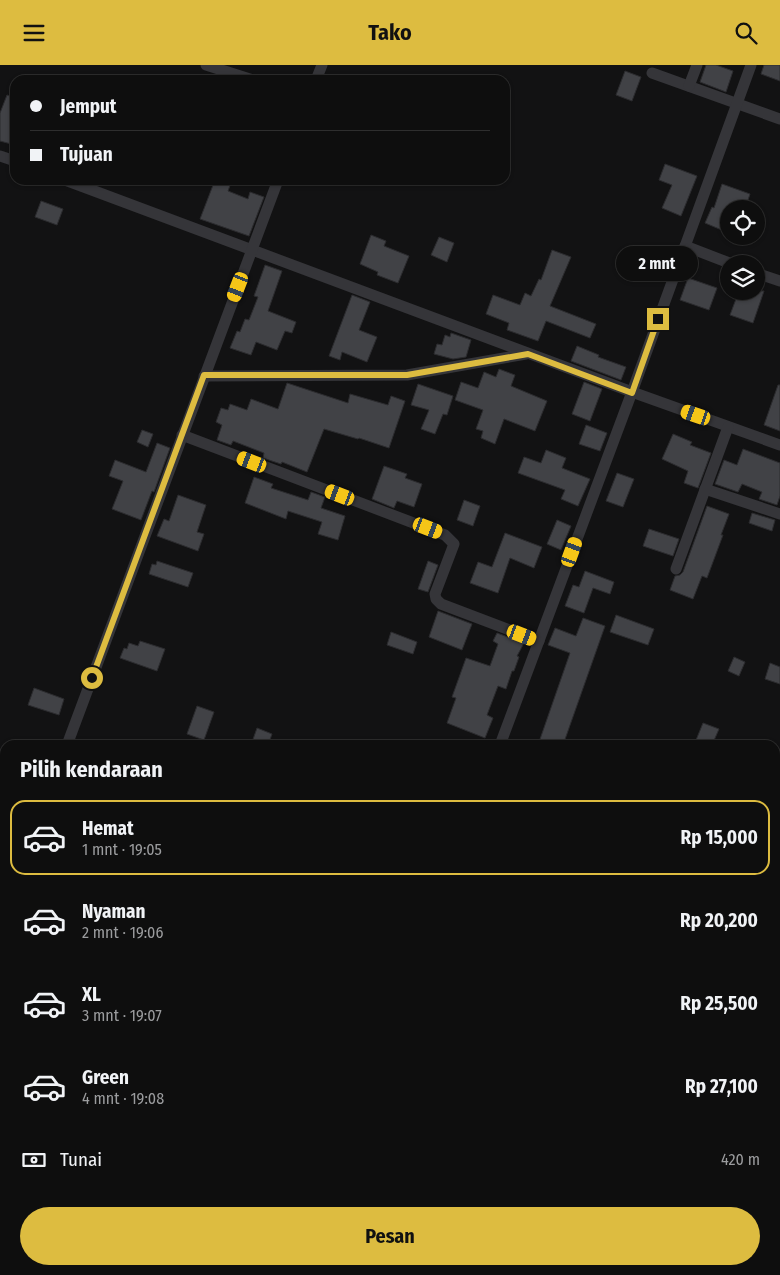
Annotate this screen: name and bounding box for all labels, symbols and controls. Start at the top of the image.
icon: menu [20,19,48,47]
text: Tako [368,19,412,46]
icon: search [732,19,760,47]
text: Jemput [60,95,117,118]
text: Tujuan [60,143,113,166]
map controls [720,200,765,300]
button: locate [720,200,765,245]
callout: 2 mnt [617,247,699,281]
text: 2 mnt [639,254,675,273]
button: layers [720,255,765,300]
car [225,270,250,304]
route end [647,308,669,330]
car [679,403,712,427]
car [235,450,268,474]
car [323,483,356,507]
car [411,516,444,540]
car [559,535,584,569]
car [505,623,538,647]
route start [81,667,103,689]
text: Pilih kendaraan [20,756,163,783]
icon: car [22,815,67,860]
text: Hemat [82,817,134,840]
text: Rp 15,000 [681,826,758,849]
text: 1 mnt · 19:05 [82,840,162,859]
icon: car [22,898,67,943]
text: Nyaman [82,900,145,923]
text: Rp 20,200 [680,909,758,932]
text: 2 mnt · 19:06 [82,923,163,942]
icon: car [22,981,67,1026]
text: XL [82,983,101,1006]
text: Rp 25,500 [680,992,758,1015]
text: 3 mnt · 19:07 [82,1006,162,1025]
icon: car [22,1064,67,1109]
text: Green [82,1066,129,1089]
text: Rp 27,100 [685,1075,758,1098]
text: 4 mnt · 19:08 [82,1089,164,1108]
icon: cash [20,1146,48,1174]
text: Tunai [60,1148,102,1171]
text: 420 m [721,1150,760,1169]
button: Pesan [20,1207,760,1265]

